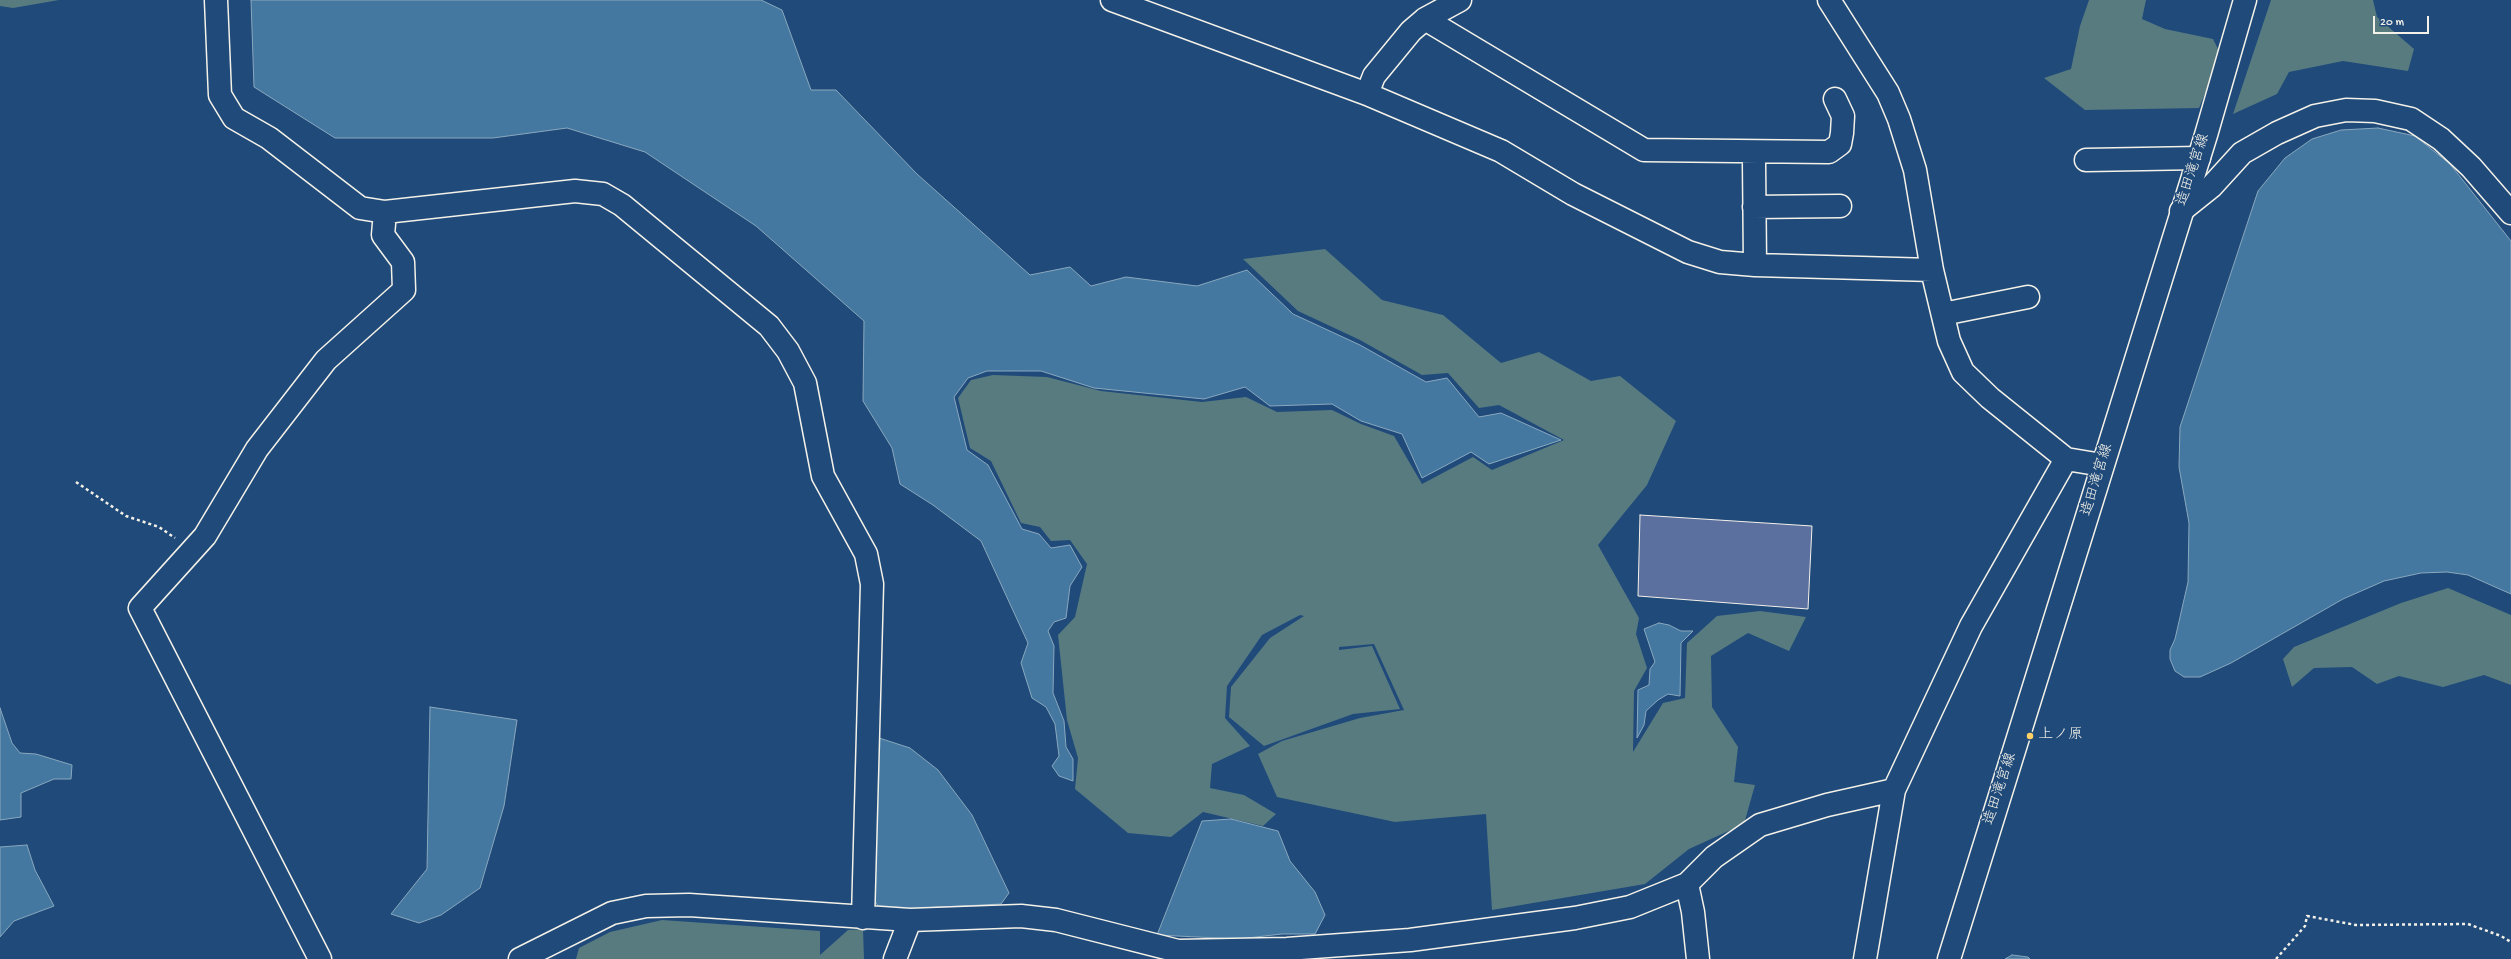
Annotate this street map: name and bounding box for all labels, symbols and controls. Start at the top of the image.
scale bar [2375,8,2431,34]
text: 20 m [2380,16,2404,30]
street label: 造田滝宮線 [2174,132,2214,208]
street label: 造田滝宮線 [2078,442,2118,518]
place label: 上ノ原 [2038,727,2083,745]
marker: 上ノ原 [2025,731,2035,741]
street label: 造田滝宮線 [1981,751,2021,827]

